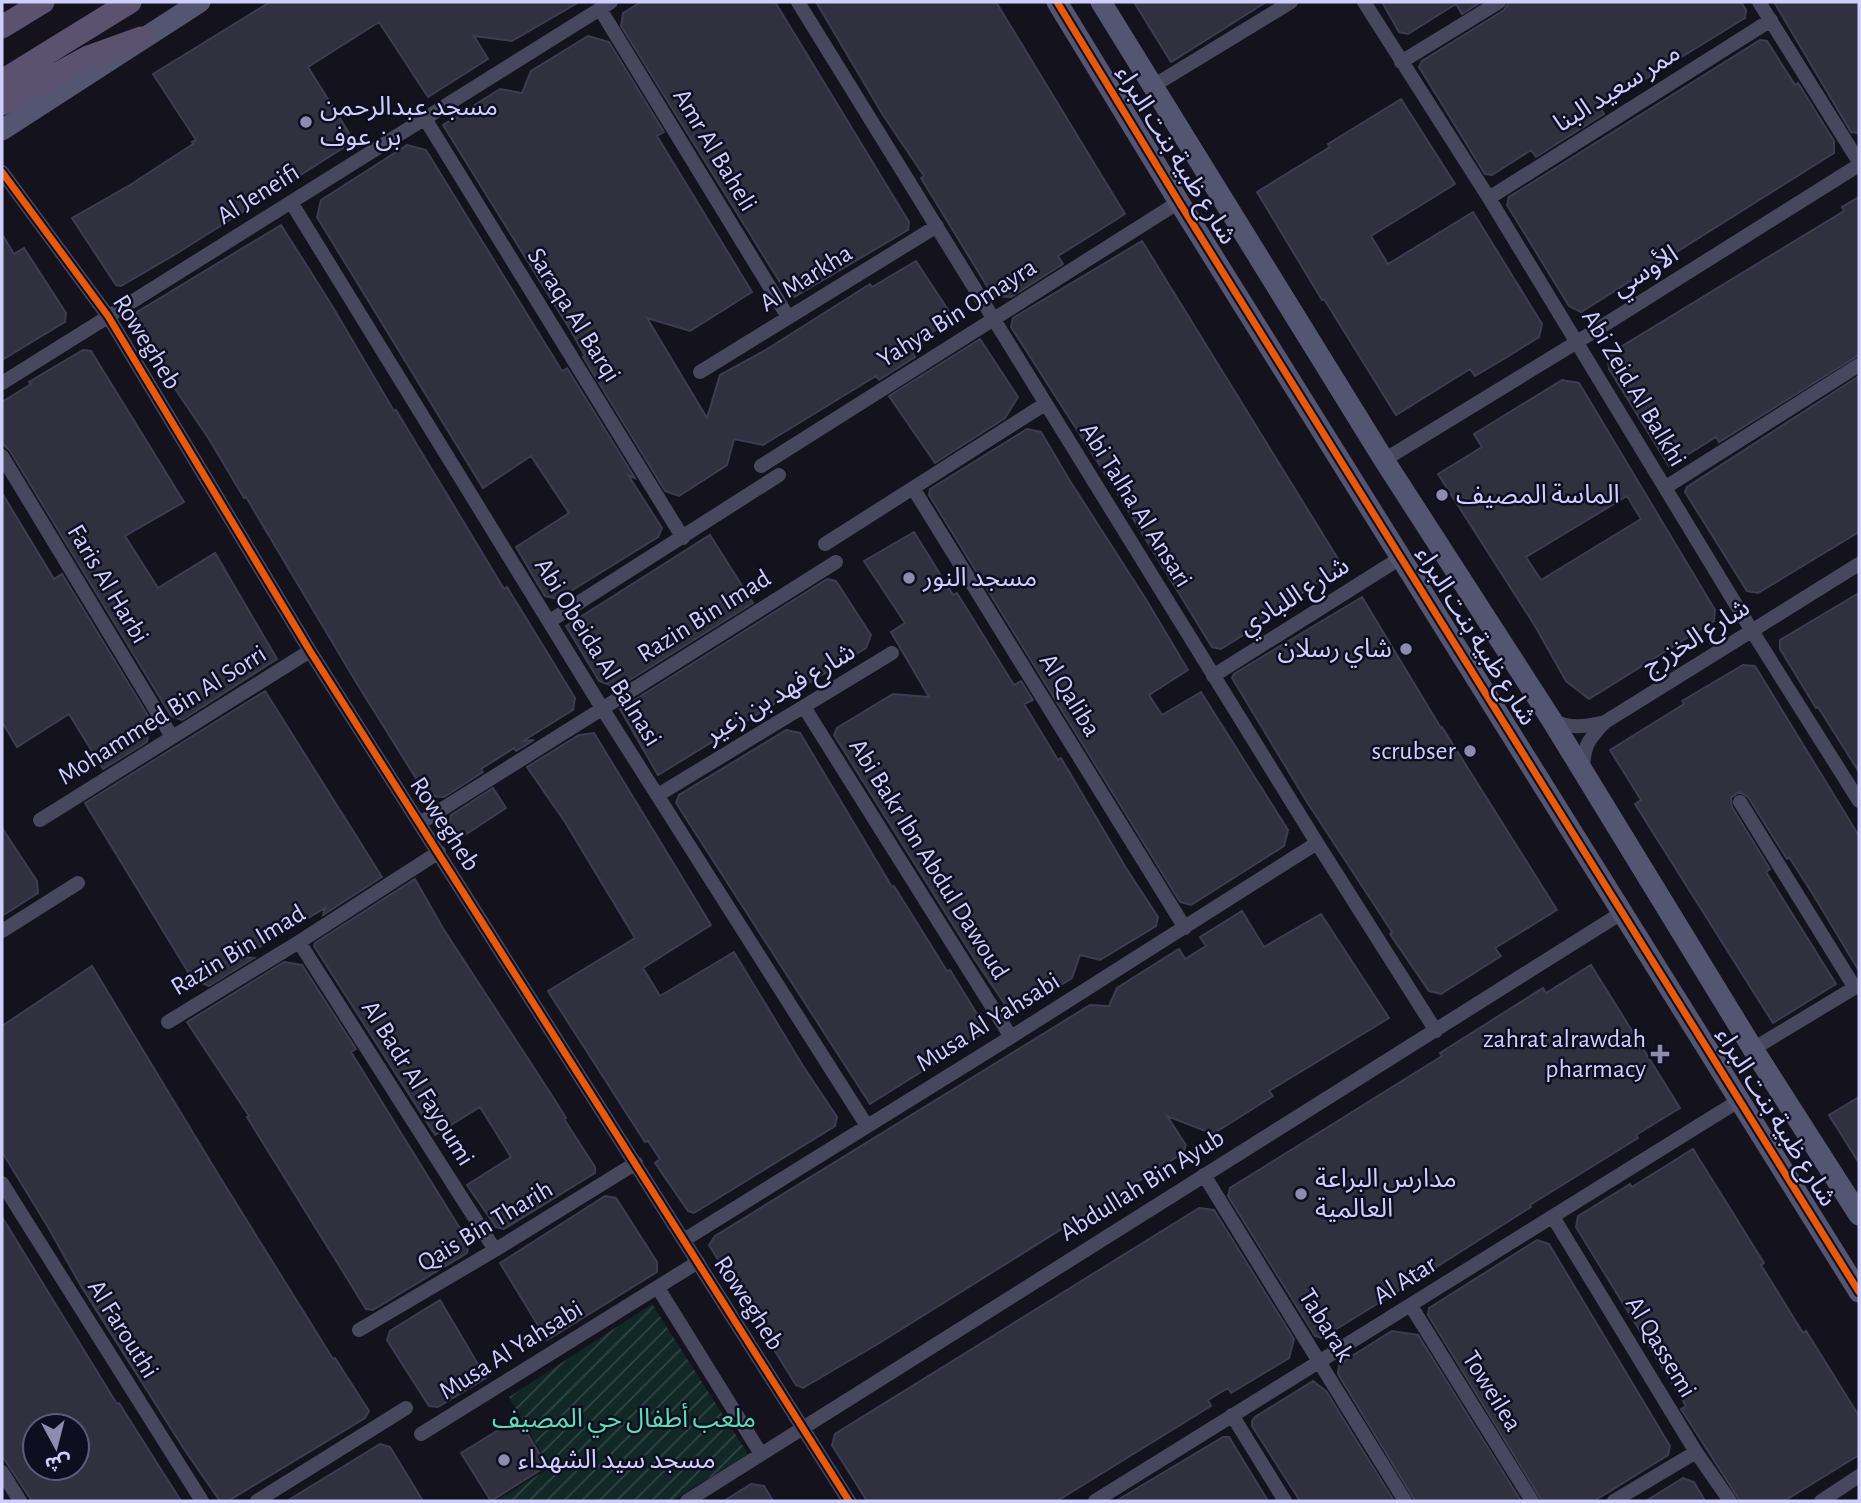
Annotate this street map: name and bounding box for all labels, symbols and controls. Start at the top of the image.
street label: ممر سعيد البنا [1549,39,1685,138]
street label: شارع ظبية بنت البراء [1106,61,1241,252]
street label: Amr Al Baheli [668,84,762,216]
place label: مسجد عبدالرحمن بن عوف [320,94,498,151]
marker: مسجد عبدالرحمن بن عوف [298,114,314,130]
street label: Al Jeneifi [212,159,304,229]
street label: الأوسي [1606,239,1686,306]
street label: Al Markha [755,240,857,316]
street label: Saraqa Al Barqi [523,243,625,387]
street label: Yahya Bin Omayra [873,254,1041,372]
street label: Rowegheb [108,290,186,394]
street label: Abi Zeid Al Balkhi [1577,305,1691,471]
street label: Abi Talha Al Ansari [1075,418,1197,592]
place label: الماسة المصيف [1456,482,1620,508]
marker: الماسة المصيف [1434,487,1450,503]
street label: Faris Al Harbi [62,520,154,648]
street label: شارع ظبية بنت البراء [1406,542,1541,733]
street label: شارع اللبادي [1234,552,1357,645]
street label: Abi Obeida Al Balnasi [530,553,666,751]
street label: Razin Bin Imad [633,565,775,667]
place label: مسجد النور [922,565,1037,592]
marker: مسجد النور [901,570,917,586]
street label: شارع الخزرج [1638,594,1757,684]
place label: شاي رسلان [1277,636,1392,668]
street label: شارع فهد بن زعير [700,638,862,753]
street label: Mohammed Bin Al Sorri [53,640,271,790]
marker: شاي رسلان [1398,641,1414,657]
street label: Al Qaliba [1034,649,1106,741]
street label: Abi Bakr Ibn Abdul Dawoud [844,734,1014,984]
place label: scrubser [1372,738,1457,764]
marker: scrubser [1462,743,1478,759]
street label: Rowegheb [405,772,485,876]
street label: Razin Bin Imad [166,900,310,1000]
street label: Musa Al Yahsabi [912,968,1064,1076]
street label: Al Badr Al Fayoumi [357,996,479,1170]
street label: شارع ظبية بنت البراء [1706,1023,1841,1214]
place label: zahrat alrawdah pharmacy [1483,1026,1646,1082]
marker: zahrat alrawdah pharmacy [1652,1046,1668,1062]
street label: Abdullah Bin Ayub [1055,1124,1229,1246]
place label: مدارس البراعة العالمية [1315,1166,1457,1222]
street label: Qais Bin Tharih [413,1176,557,1276]
marker: مدارس البراعة العالمية [1293,1186,1309,1202]
street label: Al Atar [1369,1250,1442,1309]
street label: Rowegheb [709,1251,789,1355]
street label: Al Farouthi [83,1275,163,1383]
street label: Tabarak [1294,1284,1358,1366]
street label: Al Qassemi [1621,1292,1701,1402]
street label: Musa Al Yahsabi [435,1296,587,1404]
street label: Toweilea [1457,1346,1527,1436]
park label: ملعب أطفال حي المصيف [492,1402,756,1438]
north arrow [21,1412,91,1482]
place label: مسجد سيد الشهداء [518,1447,716,1474]
text: ش [44,1451,72,1473]
marker: مسجد سيد الشهداء [496,1452,512,1468]

